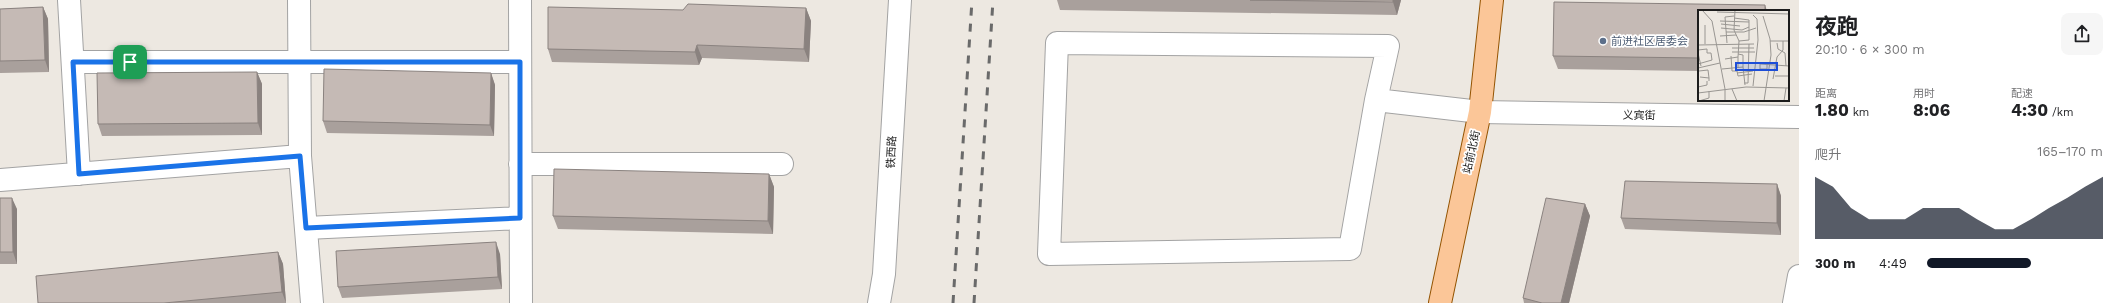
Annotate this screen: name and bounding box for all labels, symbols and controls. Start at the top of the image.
inset map [1698,10,1789,101]
button: share [2061,13,2103,55]
text: 夜跑 [1815,14,1859,39]
place label: 前进社区居委会 [1611,35,1688,48]
marker: 前进社区居委会 [1598,36,1608,46]
text: 20:10 · 6 × 300 m [1815,42,1925,57]
pin [113,45,147,79]
icon: arrive [119,51,141,73]
text: 距离 [1815,87,1837,100]
text: 用时 [1913,87,1935,100]
text: 配速 [2011,87,2033,100]
text: 1.80 [1815,100,1849,120]
text: 8:06 [1913,100,1950,120]
text: 4:30 [2011,100,2048,120]
text: km [1849,106,1869,119]
text: /km [2048,106,2073,119]
street label: 义宾街 [1622,109,1656,122]
street label: 站前北街 [1461,129,1482,175]
street label: 铁西路 [884,135,899,169]
text: 165–170 m [2037,144,2103,159]
text: 爬升 [1815,147,1841,162]
text: 300 m [1815,256,1855,271]
text: 4:49 [1879,256,1907,271]

